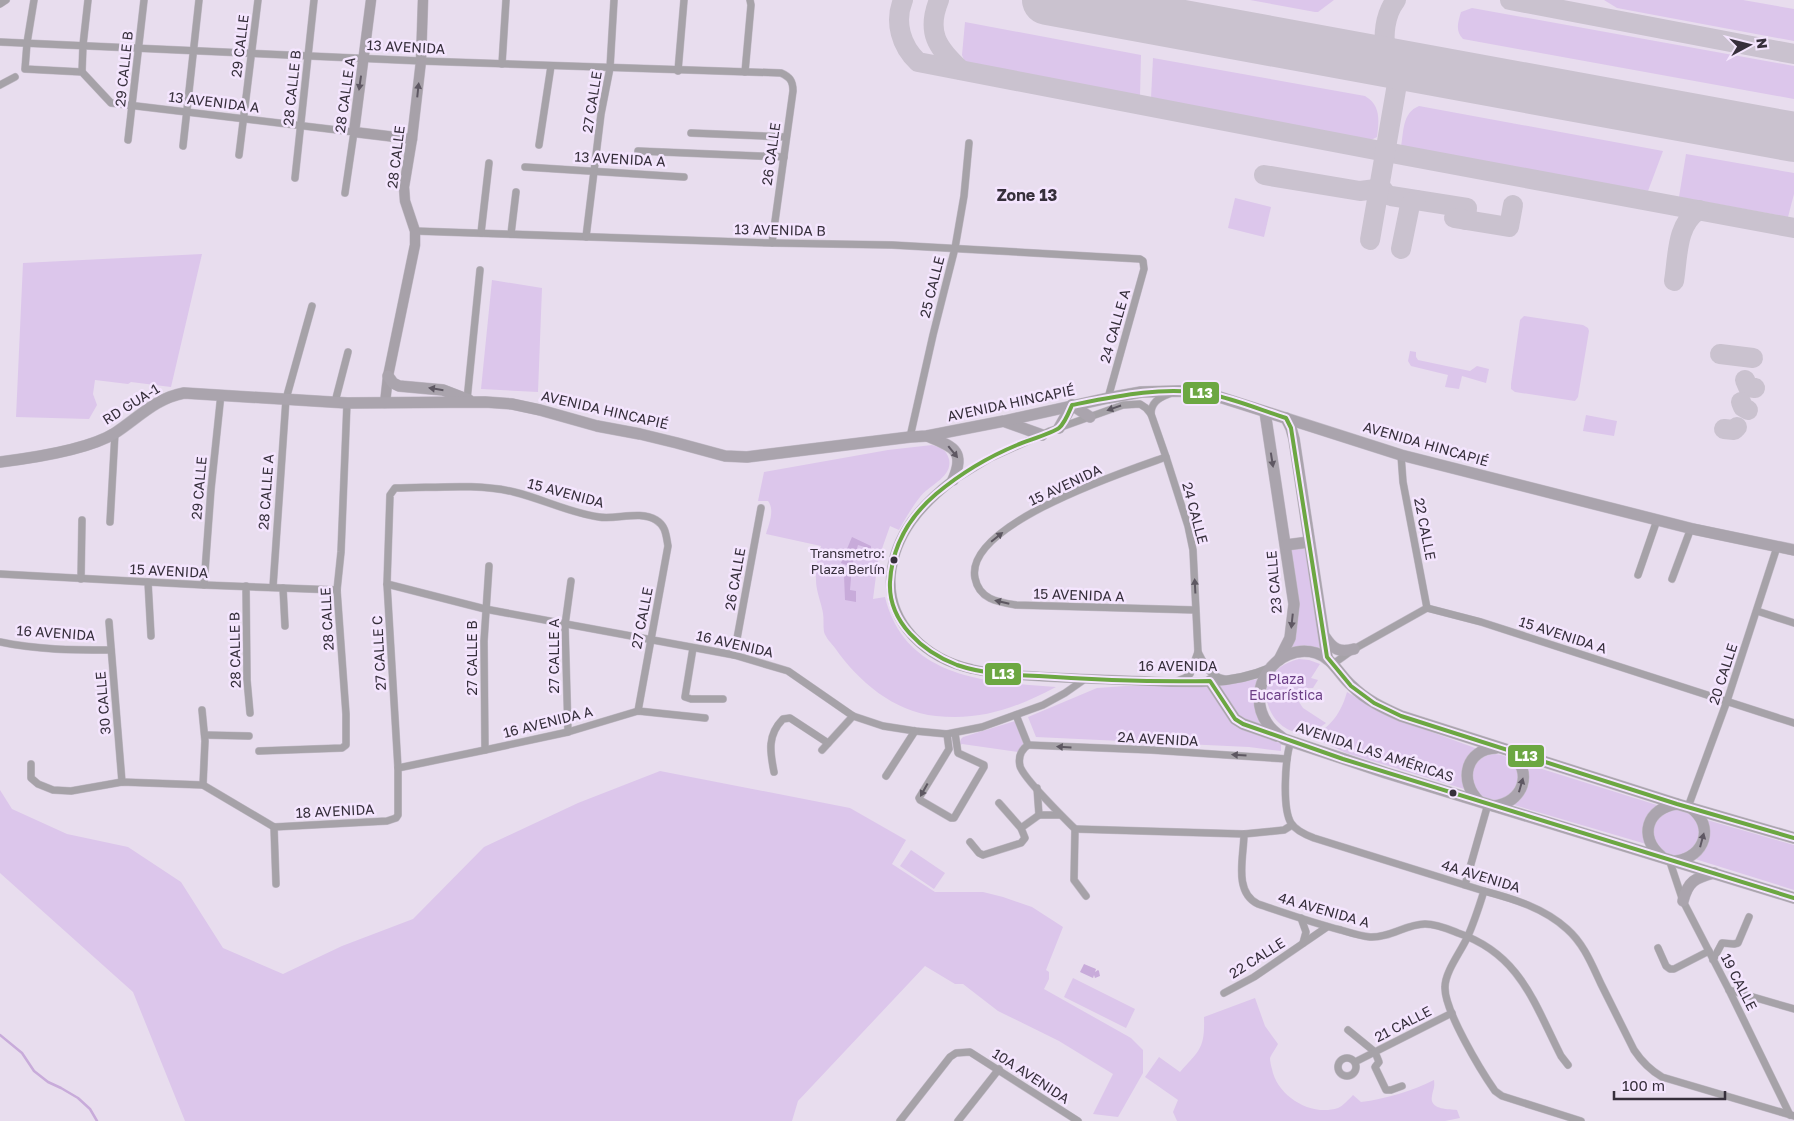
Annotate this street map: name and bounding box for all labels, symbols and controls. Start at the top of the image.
street label: 29 CALLE [227,14,252,78]
north arrow [1724,20,1774,70]
street label: 29 CALLE B [111,30,136,108]
street label: 13 AVENIDA [366,36,446,57]
text: N [1753,37,1771,50]
street label: 28 CALLE B [279,49,304,127]
street label: 28 CALLE A [331,55,358,134]
street label: 27 CALLE [578,70,605,134]
one-way arrow [356,75,364,91]
one-way arrow [414,82,422,98]
street label: 13 AVENIDA A [168,88,261,116]
street label: 26 CALLE [758,121,783,186]
street label: 28 CALLE [383,124,408,189]
street label: 13 AVENIDA A [574,148,667,169]
district label: Zone 13 [997,185,1058,205]
street label: 13 AVENIDA B [734,220,826,239]
street label: 25 CALLE [916,254,947,319]
street label: 24 CALLE A [1096,286,1133,365]
street label: RD GUA-1 [99,379,163,428]
street label: AVENIDA HINCAPIÉ [946,381,1076,424]
line badge: L13 [1182,381,1220,405]
text: L13 [1189,384,1213,401]
one-way arrow [428,385,444,393]
street label: AVENIDA HINCAPIÉ [540,387,670,432]
one-way arrow [1107,405,1122,413]
street label: AVENIDA HINCAPIÉ [1361,417,1491,470]
one-way arrow [948,445,958,459]
one-way arrow [1269,452,1277,468]
street label: 28 CALLE A [254,453,277,531]
street label: 29 CALLE [187,456,210,520]
street label: 15 AVENIDA [1026,460,1104,509]
street label: 15 AVENIDA [526,474,607,511]
street label: 24 CALLE [1179,480,1212,546]
street label: 22 CALLE [1411,496,1440,561]
one-way arrow [991,532,1004,543]
place label: Transmetro: Plaza Berlín [810,545,885,577]
street label: 26 CALLE [721,546,748,612]
street label: 23 CALLE [1262,550,1285,614]
marker: Transmetro: Plaza Berlín [889,555,899,565]
street label: 15 AVENIDA [129,560,209,581]
one-way arrow [1190,577,1198,593]
street label: 15 AVENIDA A [1033,584,1126,605]
street label: 27 CALLE [627,586,656,650]
street label: 28 CALLE [316,587,337,651]
one-way arrow [994,598,1009,606]
street label: 28 CALLE B [225,612,244,688]
street label: 15 AVENIDA A [1517,612,1610,657]
one-way arrow [1288,613,1296,629]
street label: 27 CALLE C [368,615,389,691]
street label: 27 CALLE A [545,618,562,694]
street label: 27 CALLE B [463,620,480,696]
street label: 16 AVENIDA [16,621,97,644]
street label: 16 AVENIDA [695,626,776,661]
street label: 20 CALLE [1705,641,1740,707]
street label: 16 AVENIDA [1139,657,1218,674]
line badge: L13 [984,662,1022,686]
text: L13 [991,665,1015,682]
park label: Plaza Eucarística [1249,670,1323,703]
street label: 30 CALLE [91,671,114,735]
street label: 16 AVENIDA A [501,702,595,741]
street label: AVENIDA LAS AMÉRICAS [1294,718,1456,785]
street label: 2A AVENIDA [1117,728,1200,749]
one-way arrow [1055,742,1071,750]
line badge: L13 [1507,744,1545,768]
text: L13 [1514,747,1538,764]
one-way arrow [1231,751,1247,759]
one-way arrow [1518,777,1526,792]
one-way arrow [919,783,928,797]
unlabelled marker [1448,788,1458,798]
street label: 18 AVENIDA [295,800,375,821]
one-way arrow [1698,832,1706,847]
street label: 4A AVENIDA [1440,855,1523,896]
street label: 4A AVENIDA A [1276,888,1372,931]
street label: 22 CALLE [1226,934,1288,981]
street label: 19 CALLE [1718,950,1761,1013]
street label: 21 CALLE [1372,1002,1434,1045]
street label: 10A AVENIDA [990,1044,1073,1107]
scale bar [1614,1068,1725,1100]
text: 100 m [1622,1076,1665,1094]

